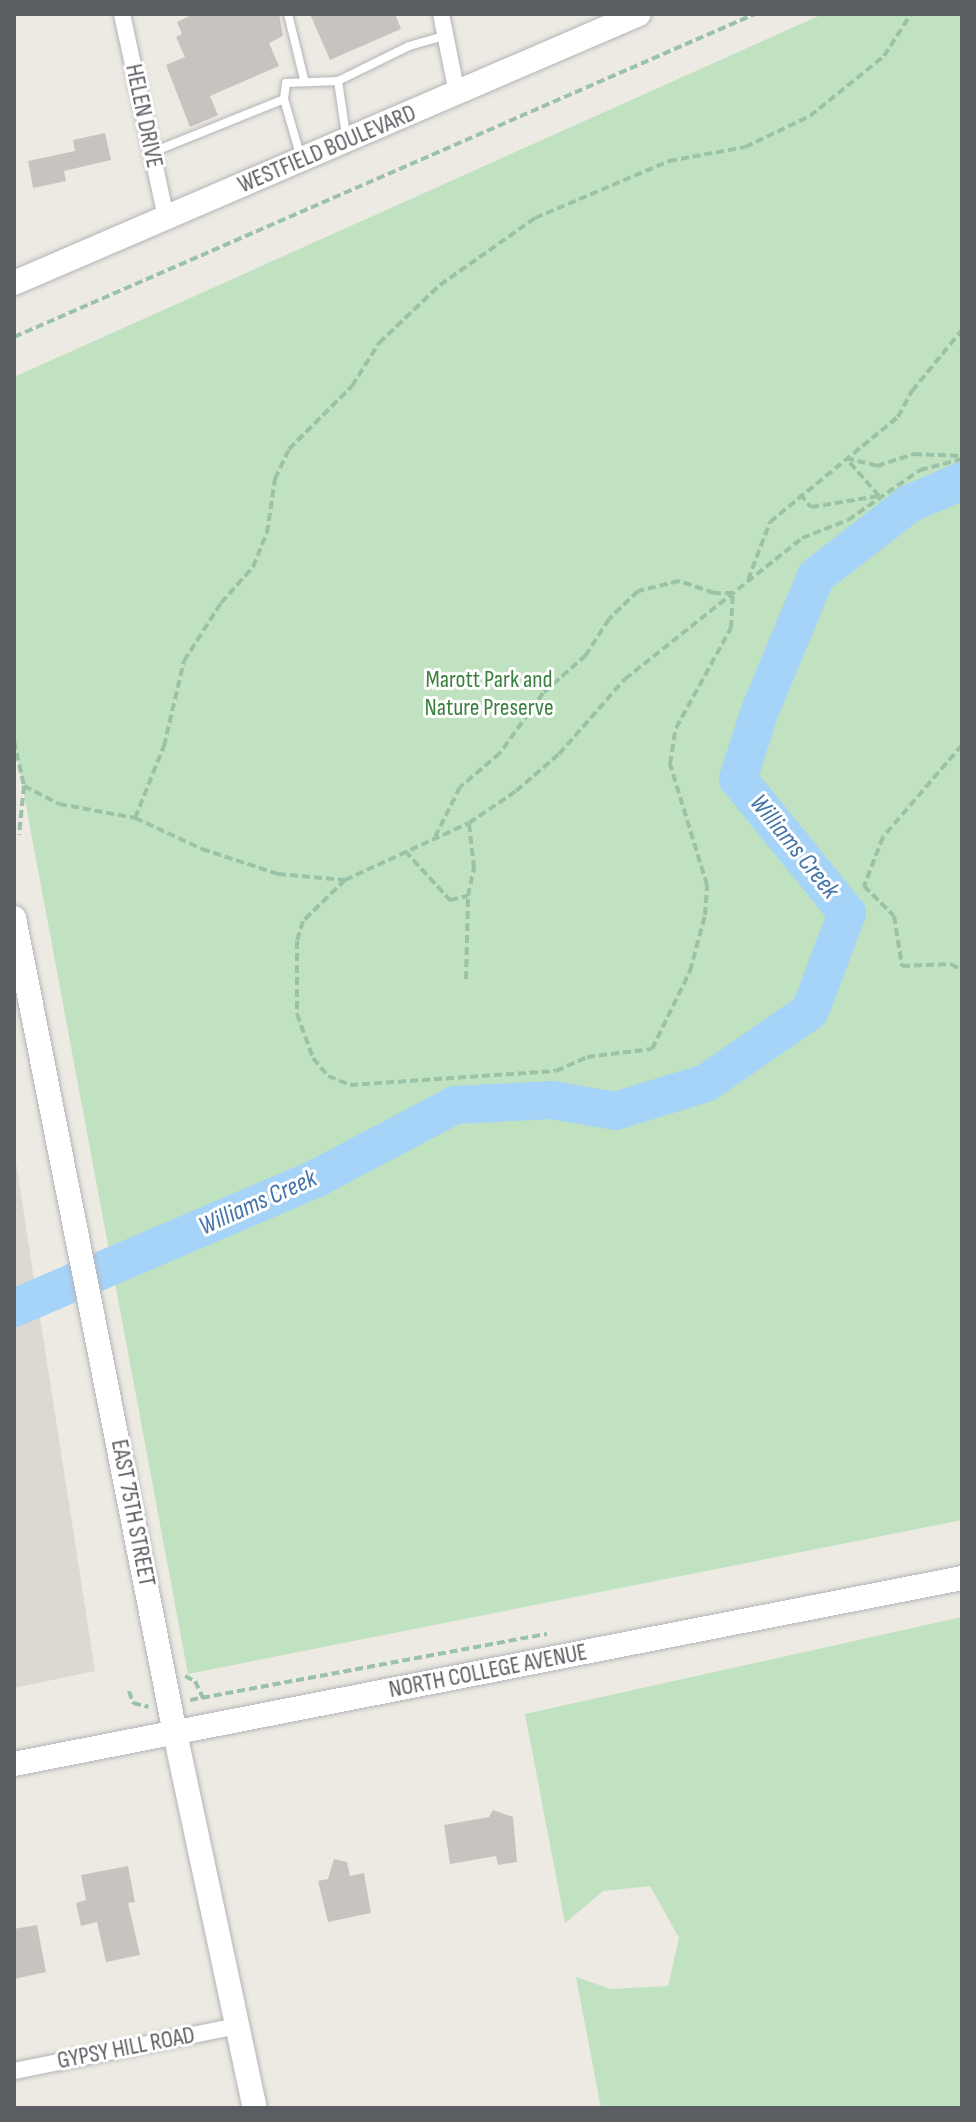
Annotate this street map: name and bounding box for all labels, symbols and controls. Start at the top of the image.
street label: HELEN DRIVE [119,61,169,171]
street label: WESTFIELD BOULEVARD [234,99,420,199]
park label: Marott Park and Nature Preserve [424,666,554,722]
water label: Williams Creek [742,788,846,906]
water label: Williams Creek [194,1163,322,1243]
street label: EAST 75TH STREET [105,1437,161,1589]
street label: NORTH COLLEGE AVENUE [386,1638,590,1704]
street label: GYPSY HILL ROAD [55,2021,197,2075]

